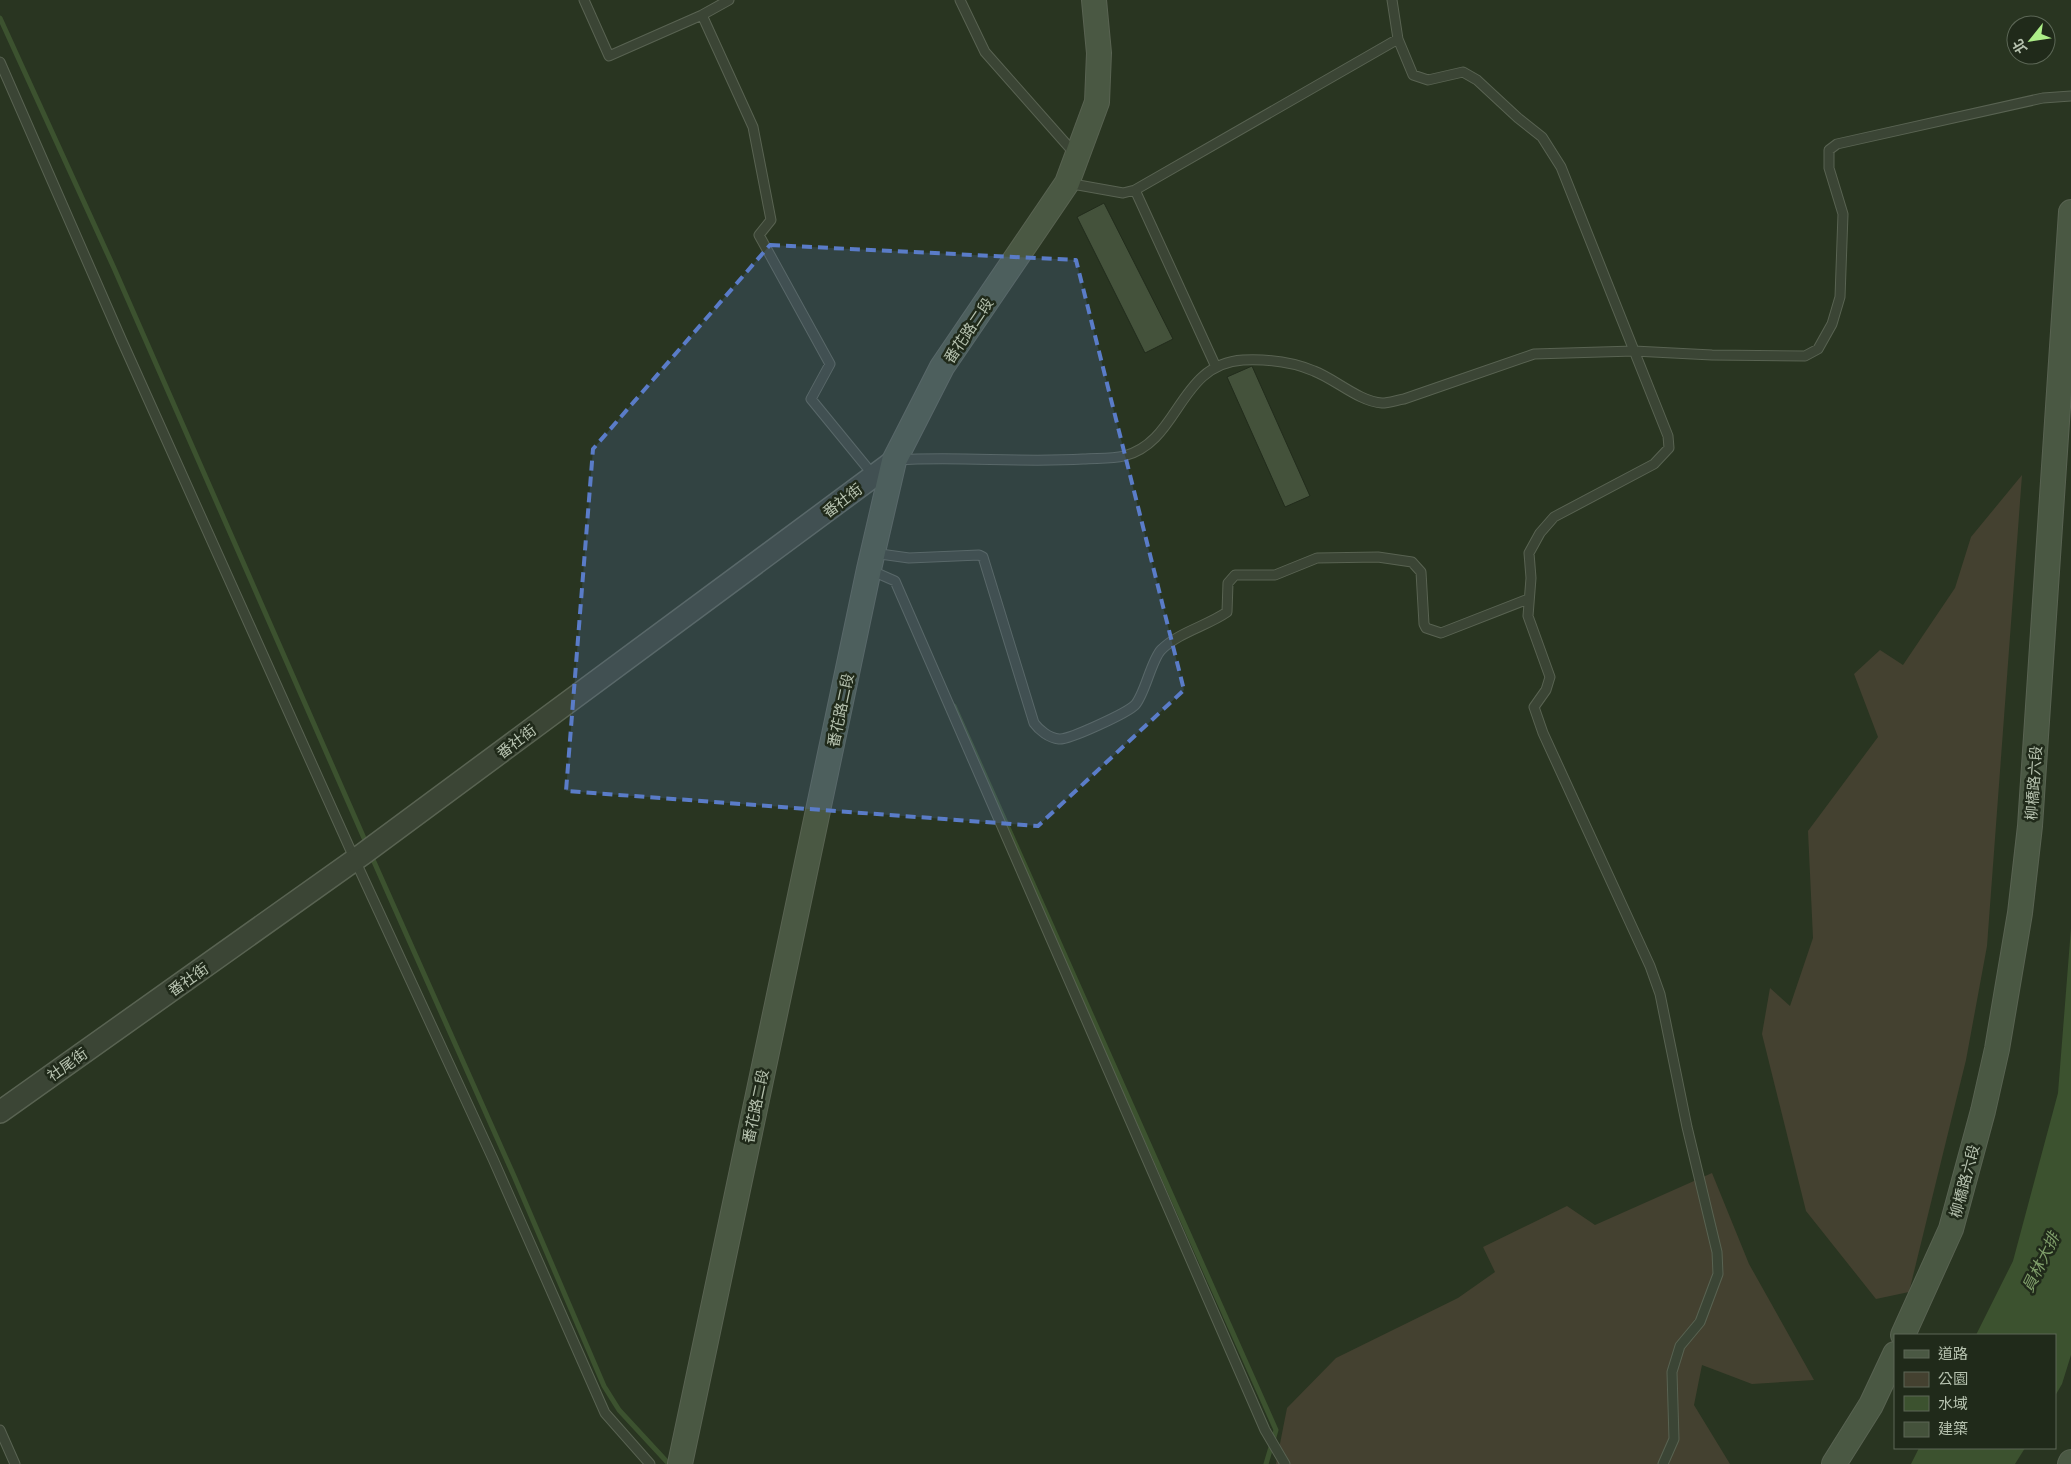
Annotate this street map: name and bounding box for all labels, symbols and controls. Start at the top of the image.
north arrow [2006,15,2056,65]
text: 北 [2008,36,2030,57]
street label: 番花路二段 [940,294,996,366]
street label: 番社街 [819,479,865,521]
street label: 番花路二段 [823,671,857,749]
street label: 番社街 [493,720,539,762]
street label: 柳橋路六段 [2021,745,2045,821]
street label: 番社街 [164,959,212,999]
street label: 社尾街 [43,1044,91,1084]
street label: 番花路二段 [738,1067,772,1145]
street label: 柳橋路六段 [1946,1142,1982,1220]
water label: 員林大排 [2017,1227,2063,1295]
legend [1894,1334,2056,1449]
text: 道路 [1938,1344,1968,1362]
text: 公園 [1938,1369,1968,1387]
text: 水域 [1938,1394,1968,1412]
text: 建築 [1938,1419,1968,1437]

